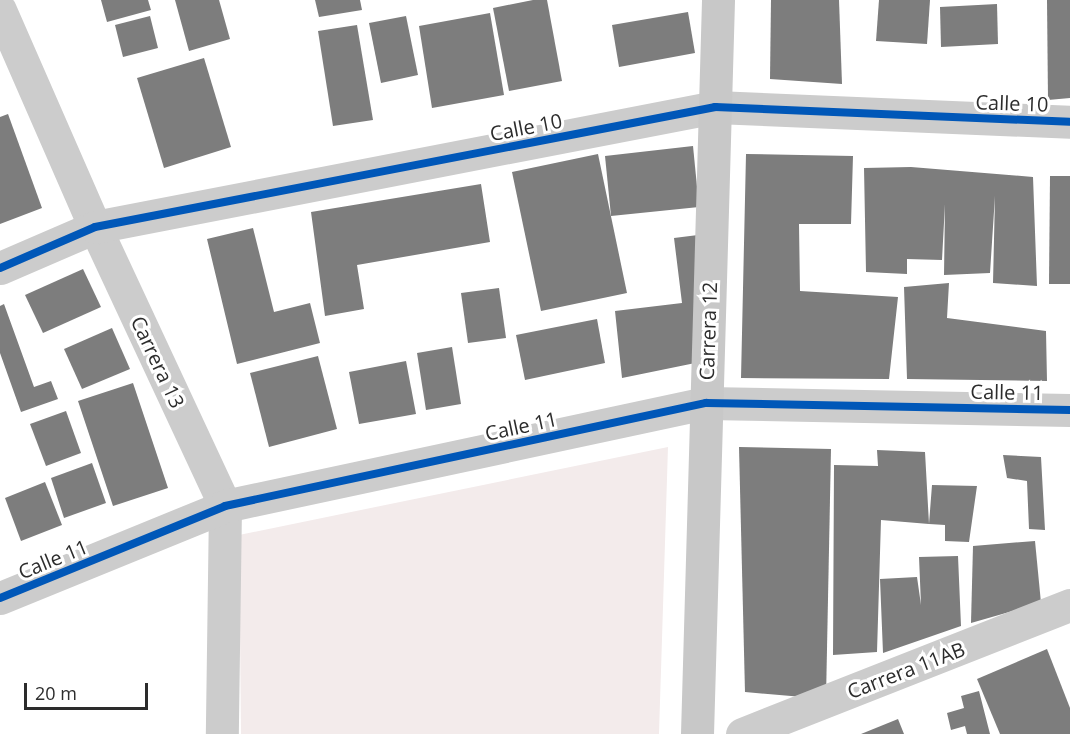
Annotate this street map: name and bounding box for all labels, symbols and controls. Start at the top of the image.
street label: Calle 10 [975,90,1049,116]
street label: Calle 10 [488,108,564,146]
street label: Carrera 12 [694,281,722,381]
street label: Carrera 13 [126,312,190,412]
street label: Calle 11 [970,379,1044,405]
street label: Calle 11 [483,407,559,445]
street label: Calle 11 [15,534,91,584]
street label: Carrera 11AB [844,637,968,703]
scale bar [27,671,152,709]
text: 20 m [35,681,77,705]

